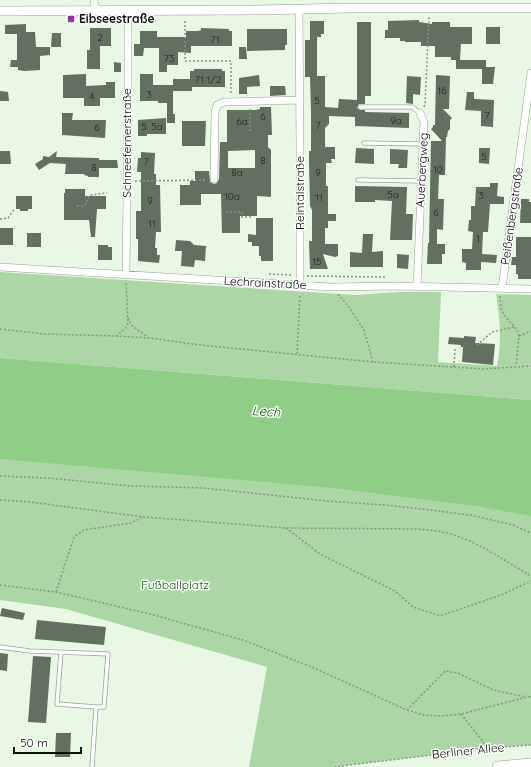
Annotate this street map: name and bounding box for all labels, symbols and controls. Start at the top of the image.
place label: Eibseestraße [79,11,155,26]
marker: Eibseestraße [66,14,76,24]
house number: 2 [97,31,103,44]
house number: 71 [210,33,220,46]
house number: 73 [164,52,174,65]
house number: 71 1/2 [195,73,222,86]
house number: 16 [437,84,447,97]
street label: Schneefernerstraße [119,88,134,198]
house number: 3 [146,88,152,101]
house number: 4 [89,90,95,103]
house number: 5 [314,94,320,107]
house number: 7 [484,109,490,122]
house number: 6 [260,110,266,123]
house number: 9a [390,114,402,127]
house number: 6a [236,115,248,128]
house number: 7 [315,119,321,132]
house number: 5 [141,120,147,133]
house number: 5a [151,120,163,133]
house number: 6 [94,121,100,134]
street label: Auerbergweg [412,132,431,208]
house number: 5 [481,150,487,163]
house number: 8 [260,154,266,167]
house number: 7 [143,155,149,168]
street label: Reintalstraße [292,156,307,230]
house number: 8 [91,161,97,174]
house number: 10 [433,163,443,176]
house number: 8a [231,166,243,179]
house number: 9 [315,166,321,179]
street label: Peißenbergstraße [497,166,526,266]
house number: 5a [387,188,399,201]
house number: 3 [478,189,484,202]
house number: 10a [224,190,240,203]
house number: 11 [315,191,323,204]
house number: 9 [147,194,153,207]
house number: 6 [433,206,439,219]
house number: 11 [148,217,156,230]
house number: 1 [476,232,480,245]
house number: 15 [312,255,322,268]
street label: Lechrainstraße [223,273,307,292]
water label: Lech [251,402,281,420]
park label: Fußballplatz [141,577,209,592]
scale bar [14,729,81,755]
text: 50 m [20,735,48,750]
street label: Berliner Allee [431,739,505,762]

